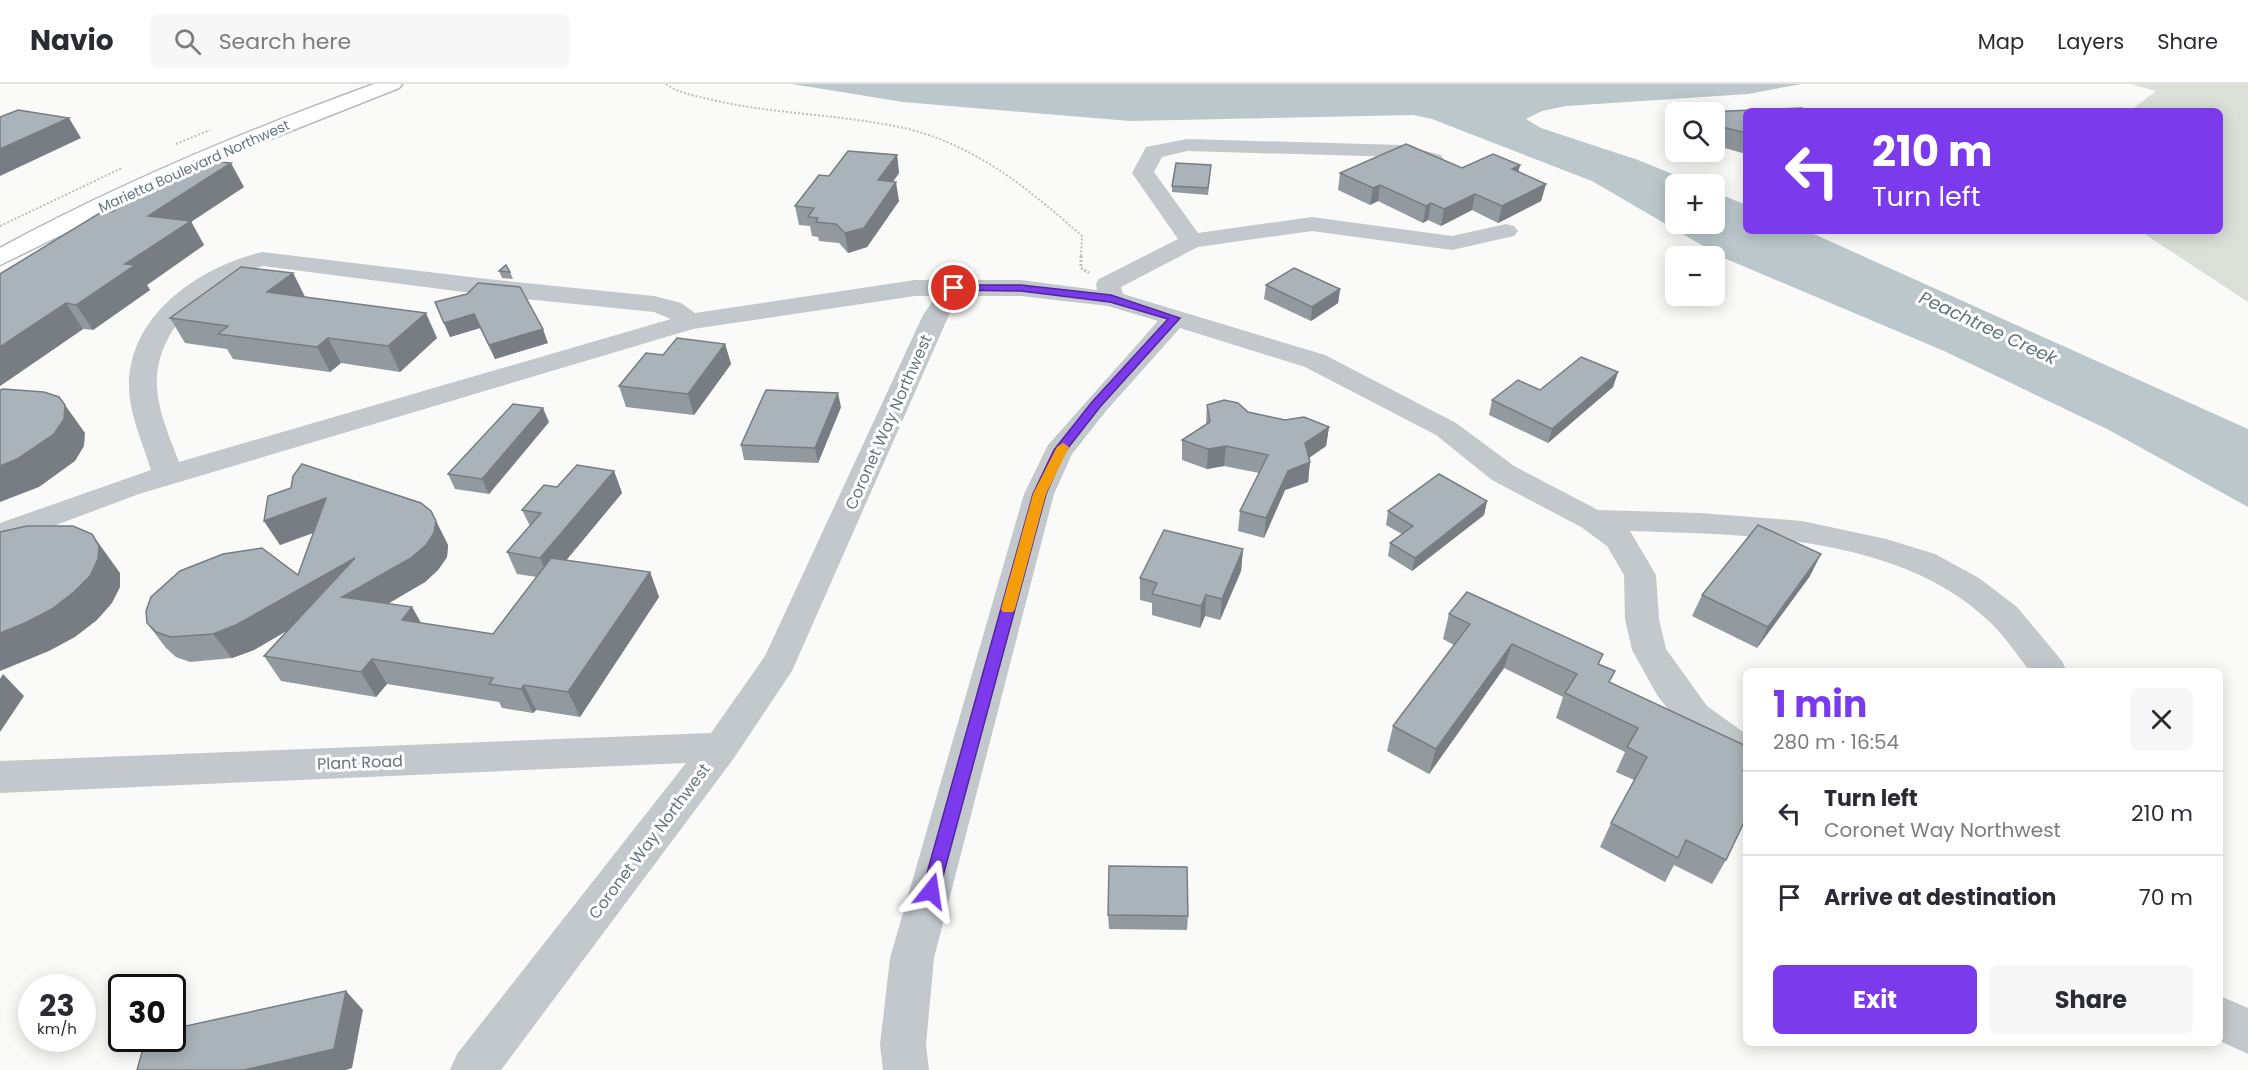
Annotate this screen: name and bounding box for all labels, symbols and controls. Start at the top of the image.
search box [150,14,570,68]
text: Navio [30,21,114,60]
icon: search [171,25,204,58]
text: Search here [219,26,351,57]
text: Map [1978,27,2024,56]
text: Layers [2057,27,2124,56]
text: Share [2157,27,2218,56]
map controls [1665,102,1725,306]
button: search [1665,102,1725,162]
street label: Marietta Boulevard Northwest [95,115,293,217]
text: 210 m [1872,122,1993,181]
icon: left [1773,132,1851,210]
button: + [1665,174,1725,234]
text: Turn left [1872,178,1981,215]
button: − [1665,246,1725,306]
pin [928,262,979,313]
icon: arrive [937,271,970,304]
water label: Peachtree Creek [1915,285,2062,371]
street label: Coronet Way Northwest [839,331,938,513]
text: 1 min [1773,679,1867,730]
button: close [2130,688,2193,751]
text: 280 m · 16:54 [1773,728,1899,756]
street label: Plant Road [317,750,403,775]
street label: Coronet Way Northwest [583,759,716,924]
text: Turn left [1824,783,1918,814]
icon: left [1773,797,1806,830]
text: 210 m [2131,798,2193,829]
text: Coronet Way Northwest [1824,816,2061,844]
position arrow [899,859,963,923]
icon: arrive [1773,881,1806,914]
text: Arrive at destination [1824,882,2056,913]
text: 70 m [2139,882,2193,913]
button: Exit [1773,965,1977,1034]
button: Share [1989,965,2193,1034]
speed limit sign: 30 [108,974,186,1052]
text: 23 [39,984,75,1027]
text: km/h [37,1018,77,1039]

